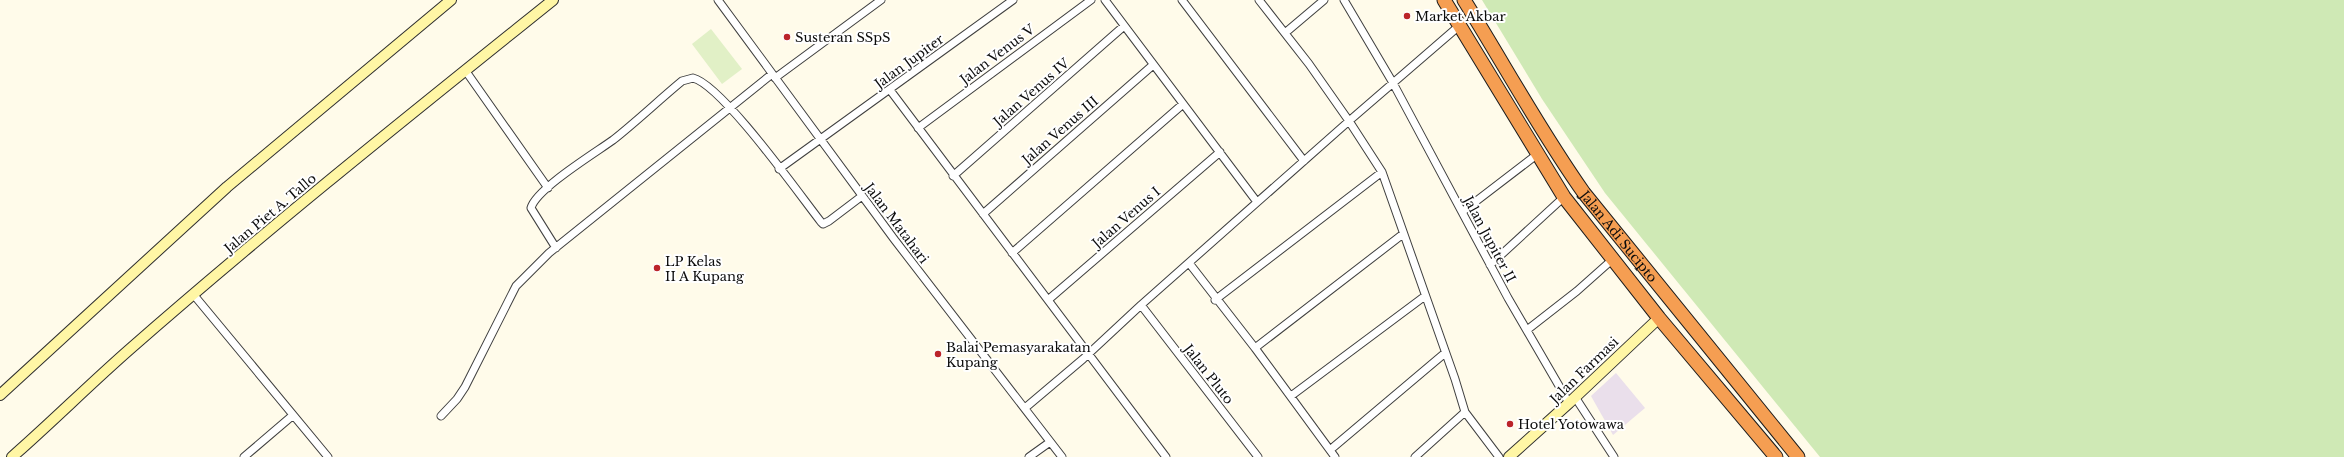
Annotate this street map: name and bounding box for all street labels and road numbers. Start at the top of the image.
street label: Jalan Venus V [955,20,1039,89]
street label: Jalan Jupiter [870,30,948,93]
street label: Jalan Venus IV [988,54,1073,131]
street label: Jalan Venus III [1017,93,1102,169]
street label: Jalan Piet A. Tallo [219,170,320,258]
street label: Jalan Matahari [860,178,933,267]
street label: Jalan Venus I [1087,183,1164,253]
street label: Jalan Adi Sucipto [1575,186,1661,286]
street label: Jalan Jupiter II [1459,191,1519,285]
street label: Jalan Farmasi [1545,333,1623,409]
street label: Jalan Pluto [1179,339,1237,408]

